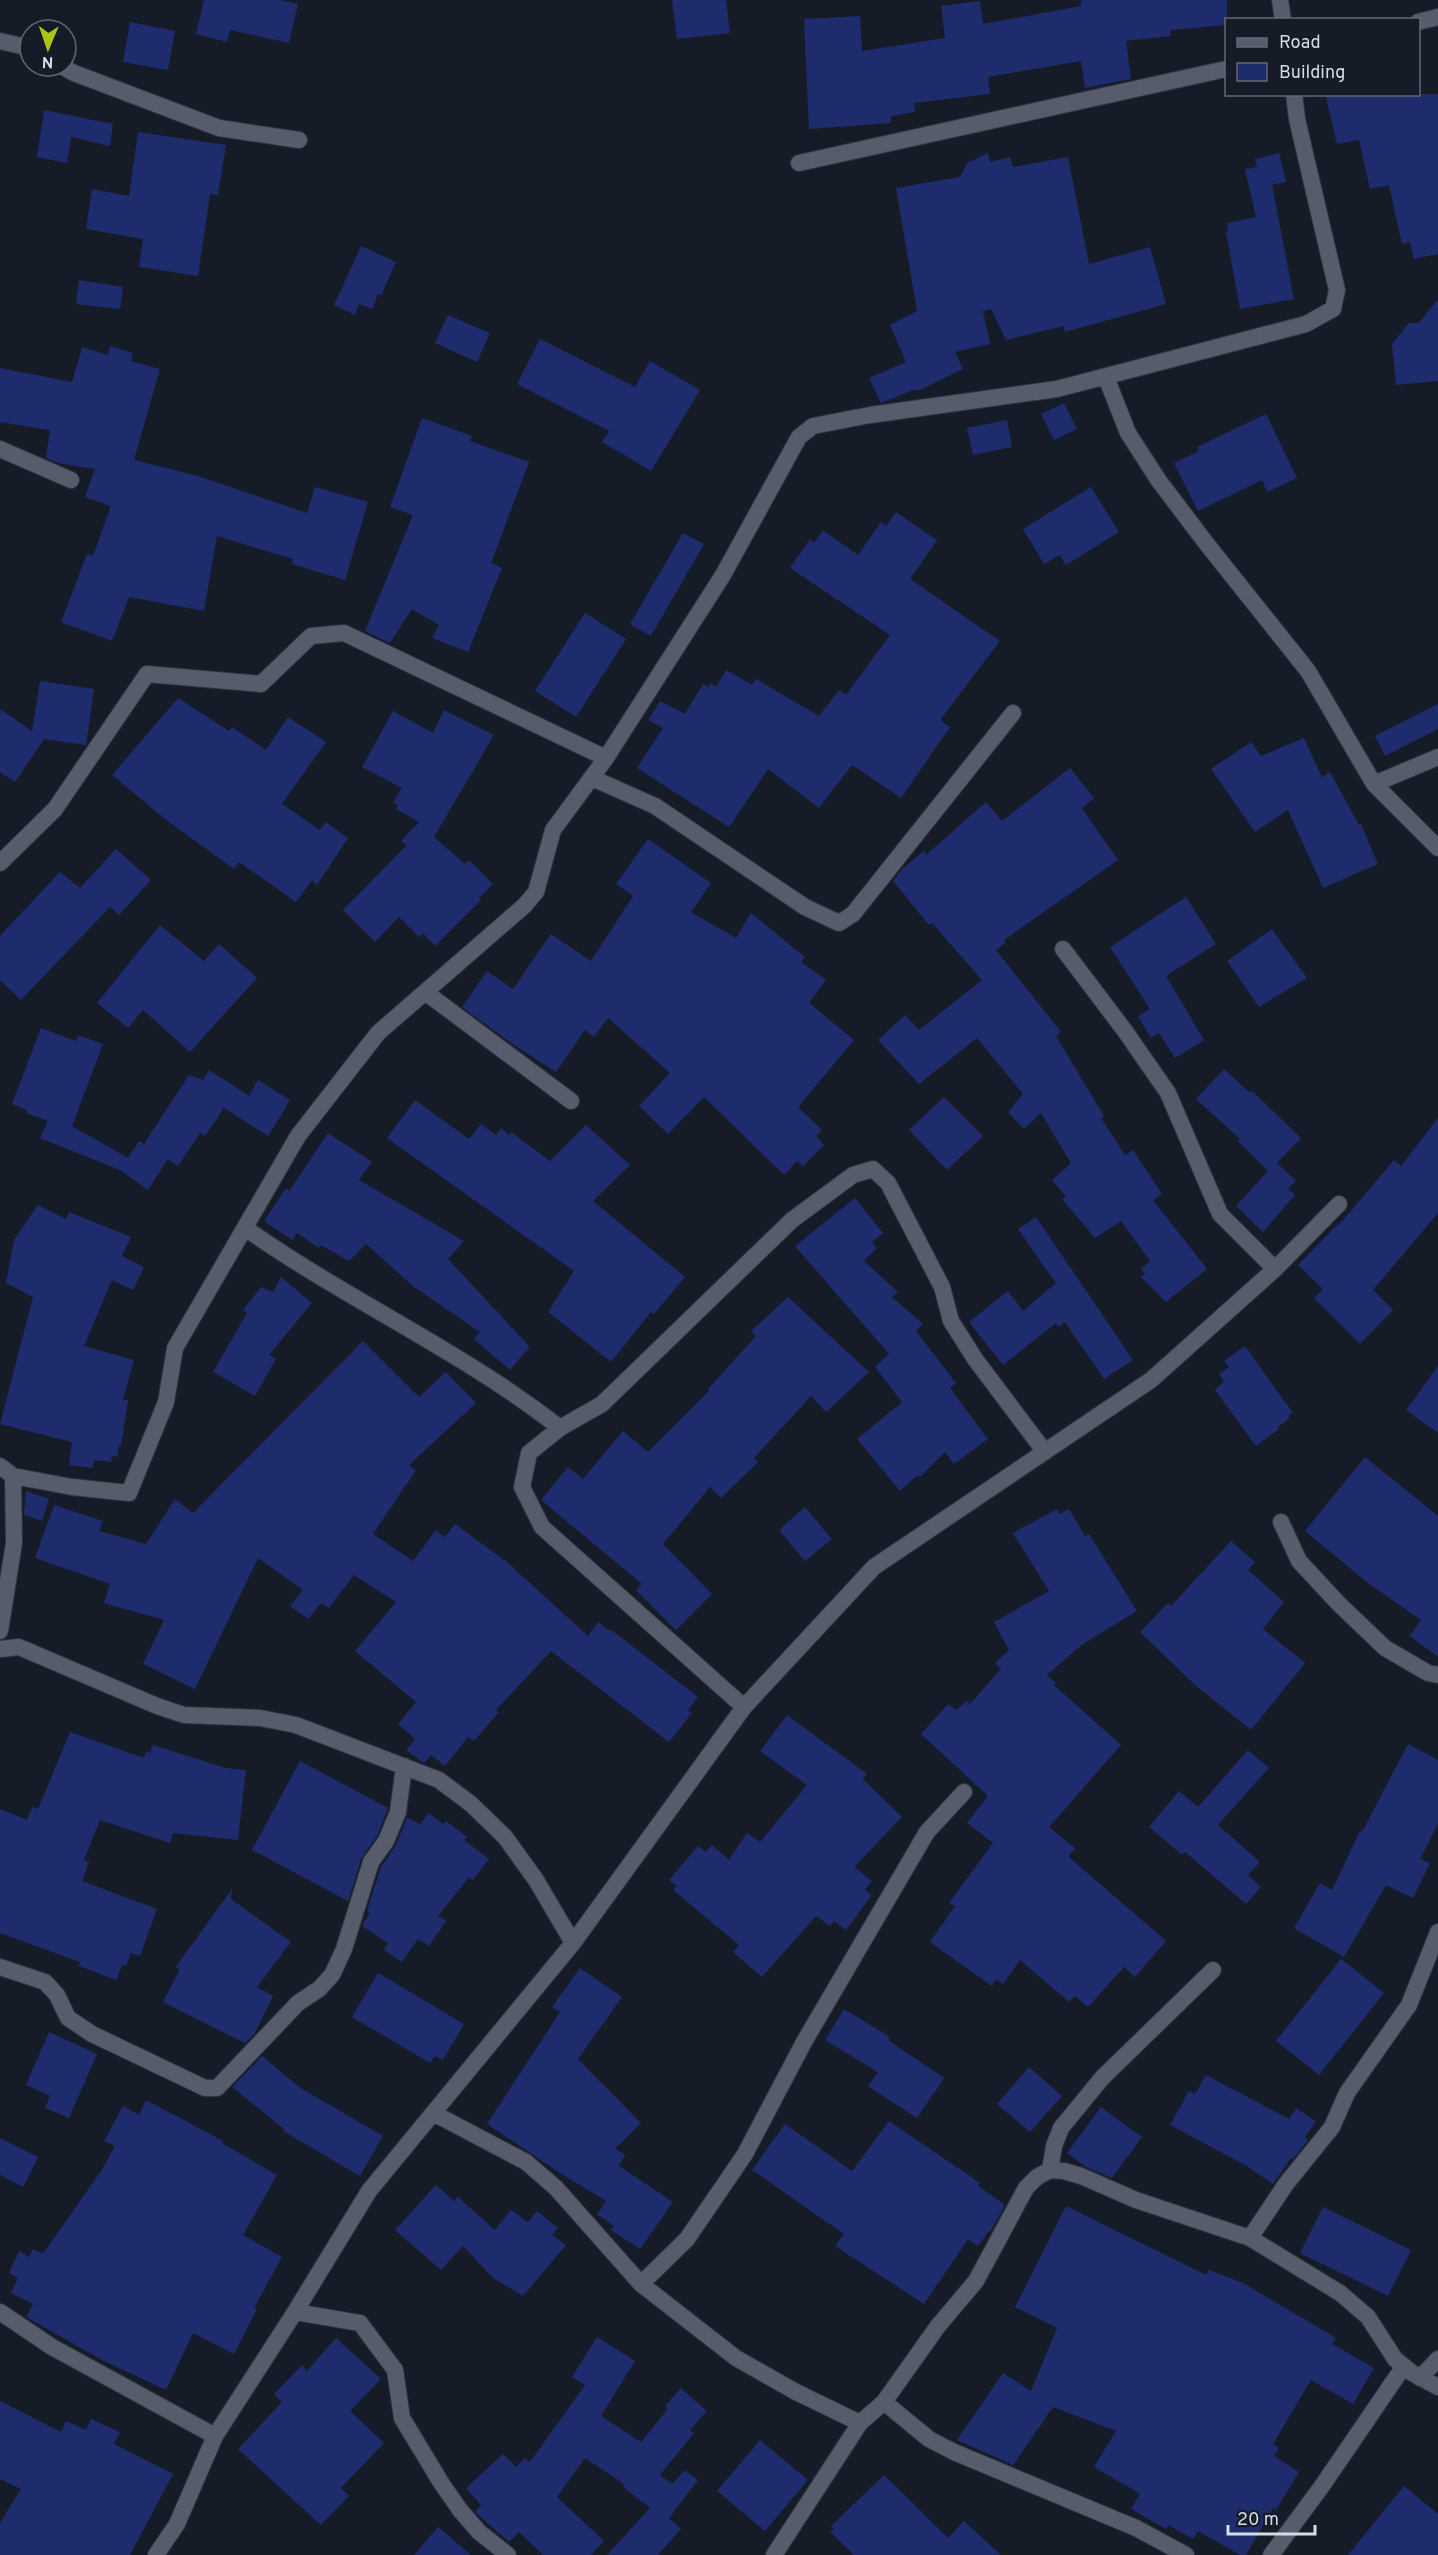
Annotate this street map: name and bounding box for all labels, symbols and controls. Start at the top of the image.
north arrow [18,18,78,78]
legend [1225,18,1420,96]
text: Road [1279,32,1321,55]
text: N [41,51,54,71]
text: Building [1279,62,1345,85]
scale bar [1228,2498,1315,2536]
text: 20 m [1237,2509,1279,2532]

